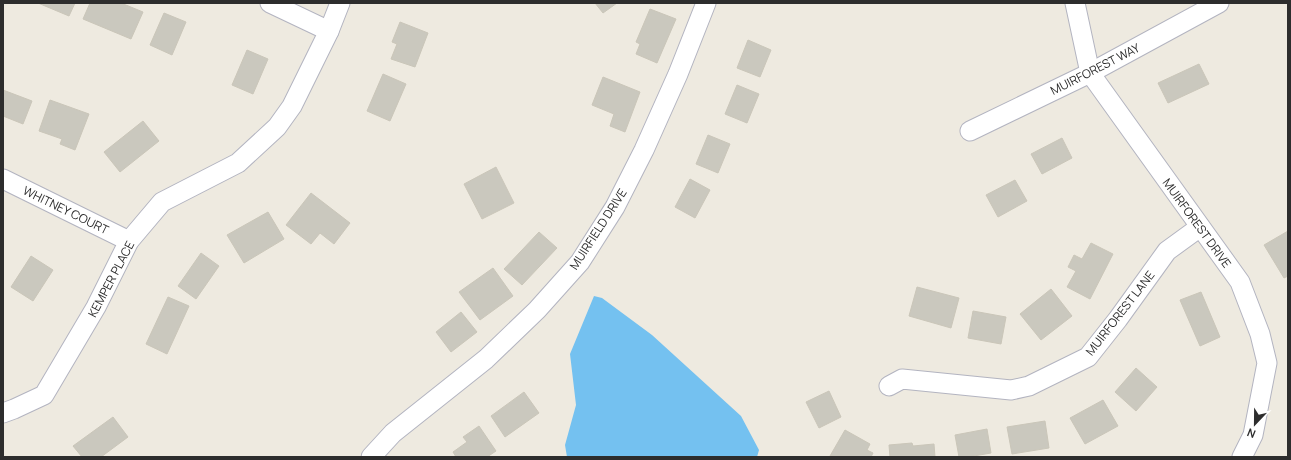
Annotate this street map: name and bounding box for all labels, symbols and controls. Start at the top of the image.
street label: MUIRFOREST WAY [1047,39,1143,99]
street label: MUIRFOREST DRIVE [1159,175,1235,271]
street label: WHITNEY COURT [20,182,112,238]
street label: MUIRFIELD DRIVE [565,185,631,273]
street label: KEMPER PLACE [84,238,138,320]
street label: MUIRFOREST LANE [1082,267,1159,359]
north arrow [1235,404,1275,444]
text: N [1245,425,1258,442]

